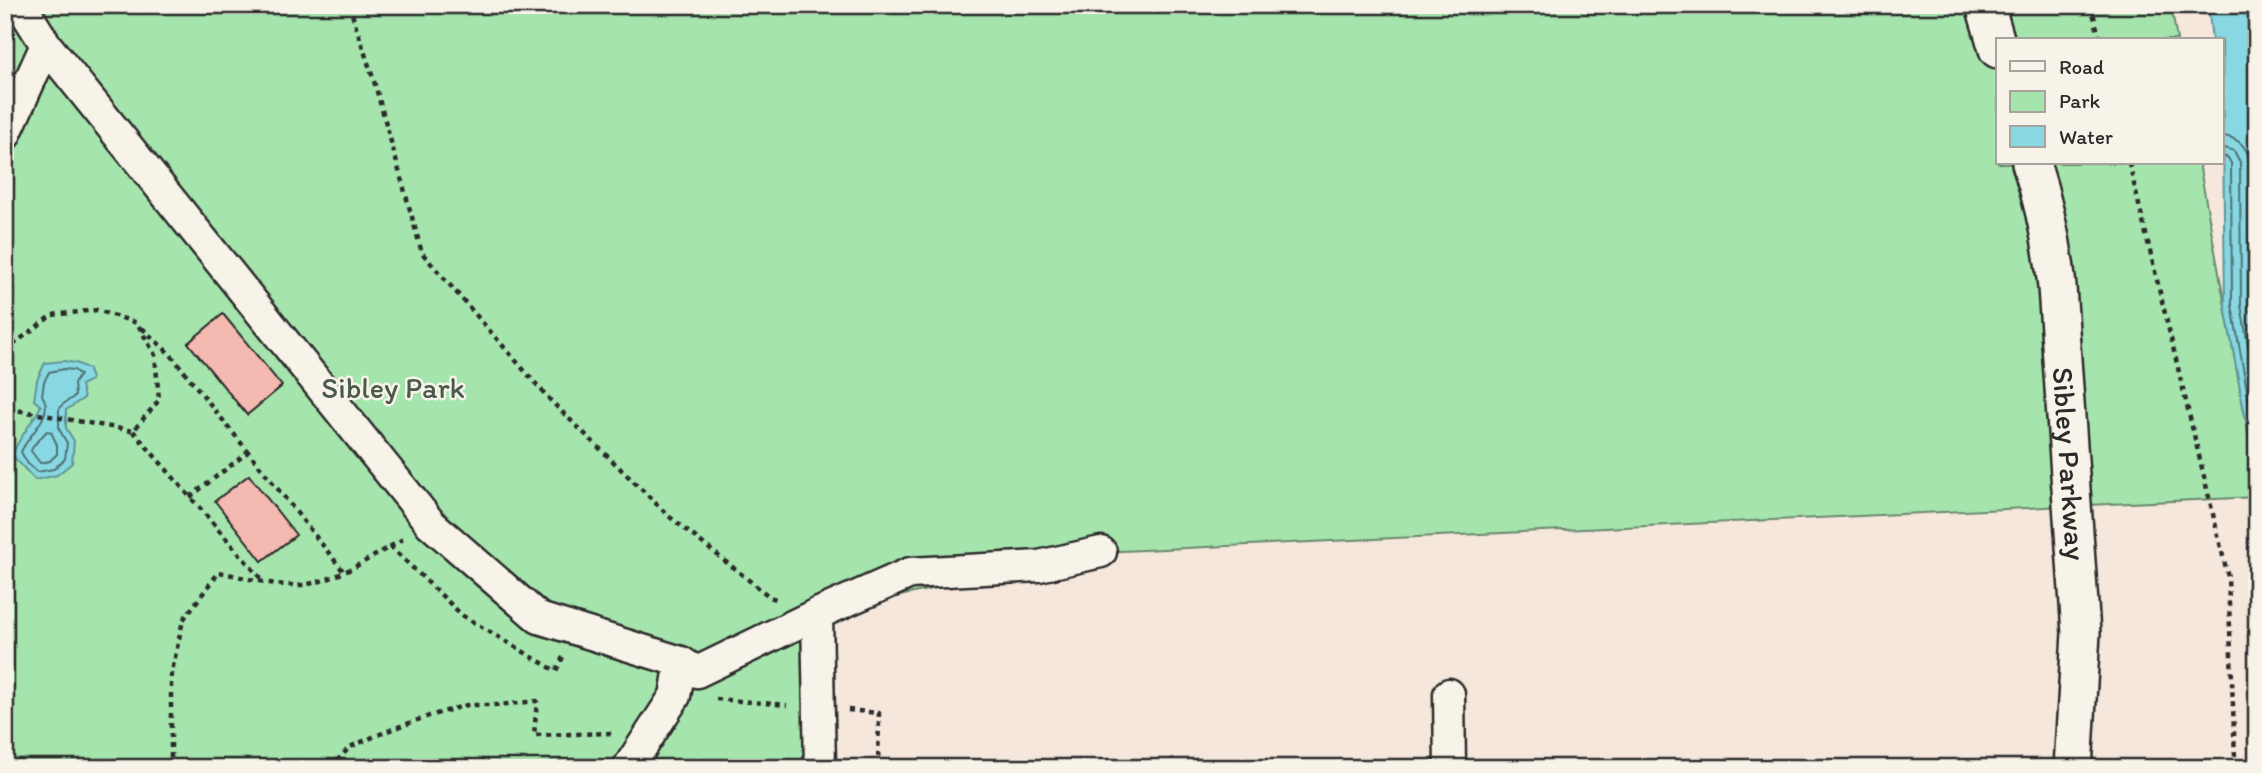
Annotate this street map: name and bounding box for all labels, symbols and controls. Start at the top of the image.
legend [1996,38,2224,164]
text: Road [2059,54,2105,79]
text: Park [2059,88,2101,113]
text: Water [2059,124,2113,149]
street label: Sibley Parkway [2045,366,2095,562]
park label: Sibley Park [321,369,465,406]

